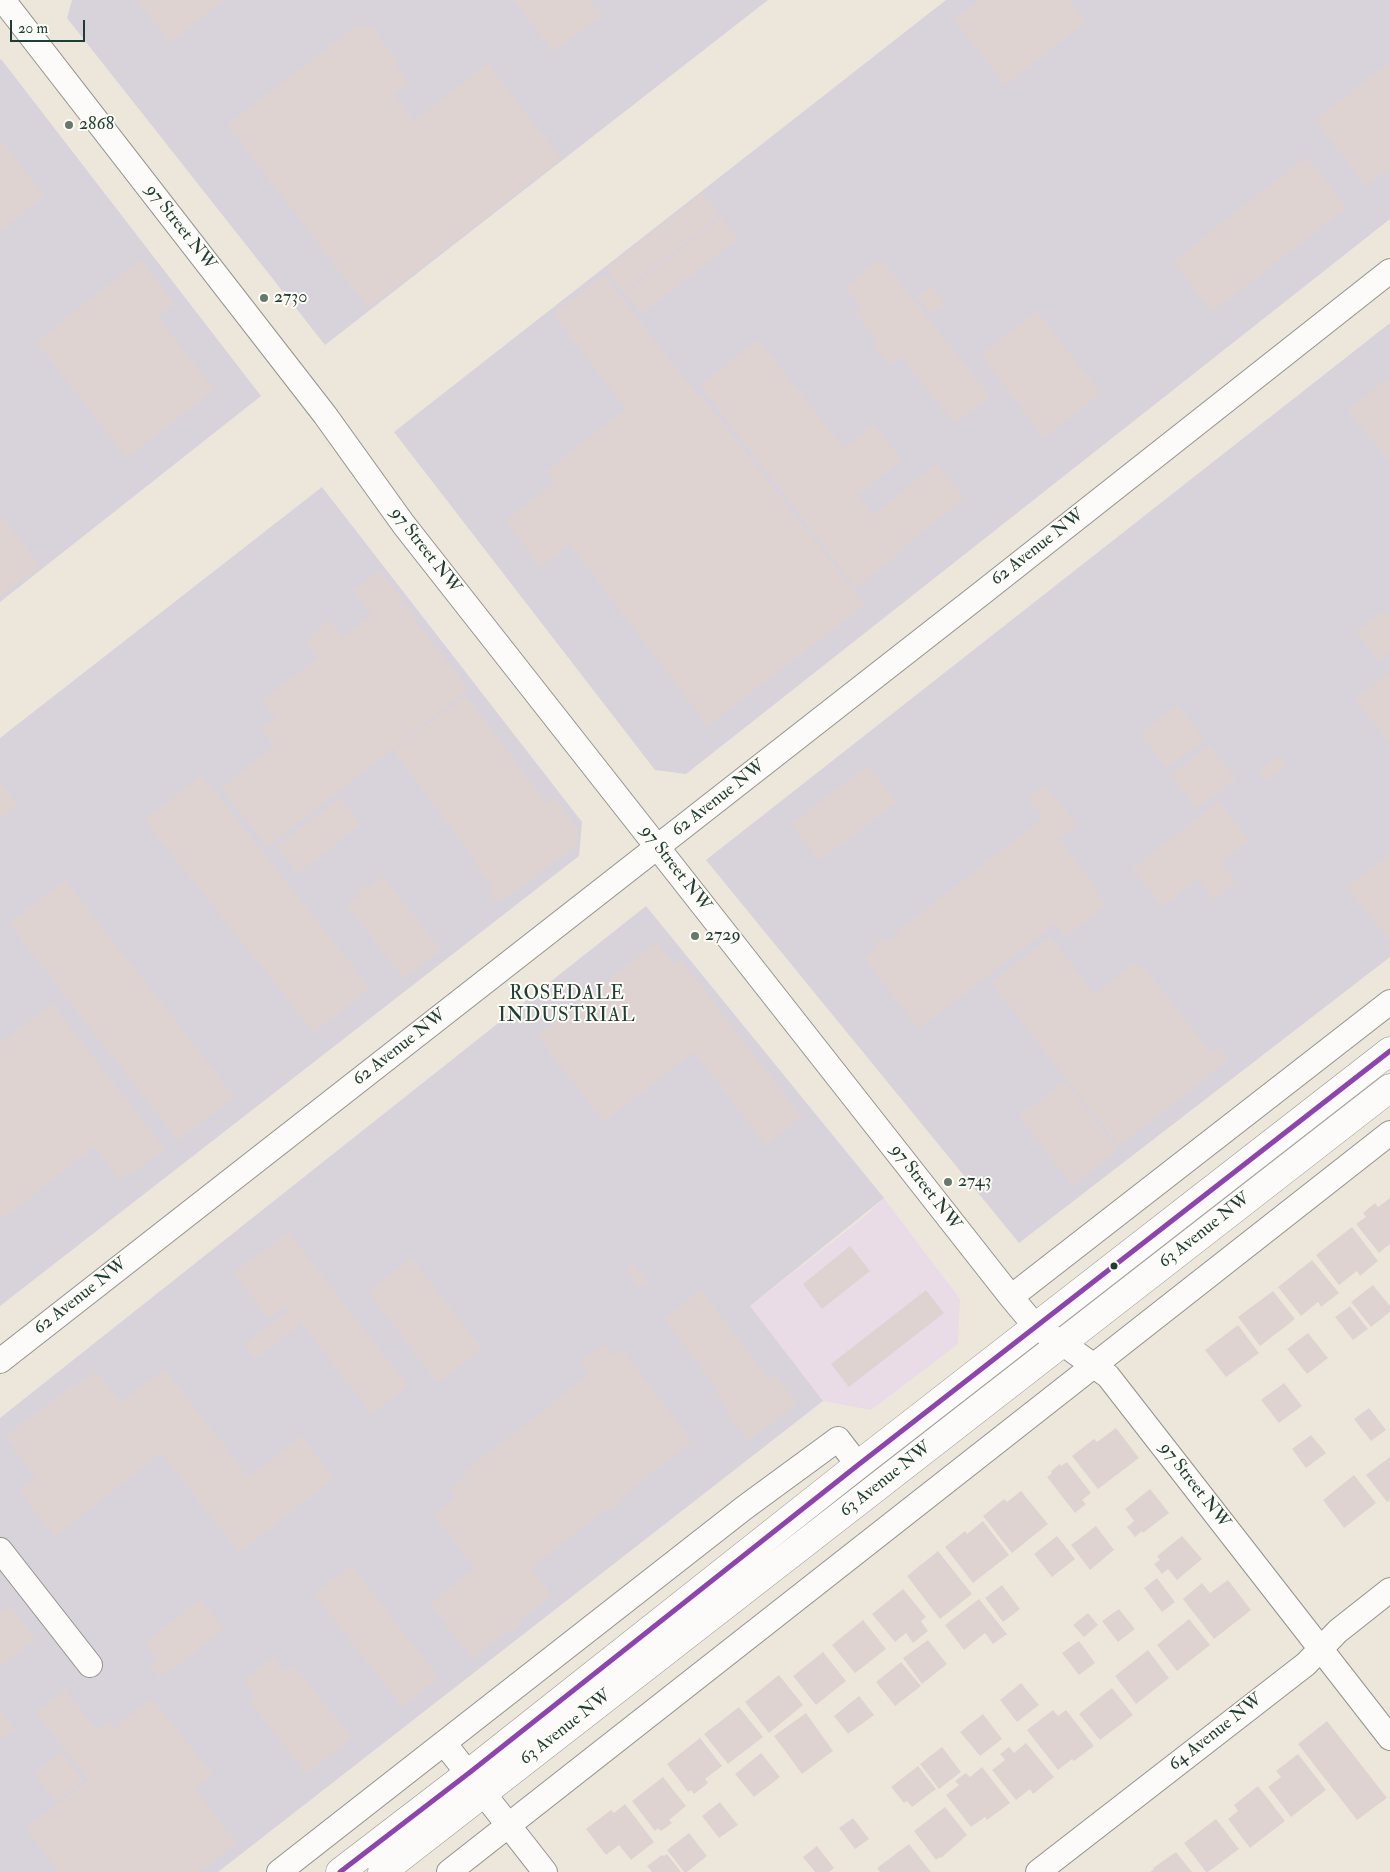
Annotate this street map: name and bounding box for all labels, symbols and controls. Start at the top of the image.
scale bar [12,10,88,42]
text: 20 m [18,19,48,38]
place label: 2868 [79,114,114,136]
marker: 2868 [63,119,75,131]
street label: 97 Street NW [140,181,220,275]
place label: 2730 [274,287,307,309]
marker: 2730 [258,292,270,304]
street label: 97 Street NW [385,504,465,598]
street label: 62 Avenue NW [987,505,1089,591]
street label: 62 Avenue NW [668,756,770,842]
street label: 97 Street NW [635,822,715,916]
place label: 2729 [705,925,741,947]
marker: 2729 [689,930,701,942]
district label: ROSEDALE INDUSTRIAL [497,984,637,1028]
street label: 62 Avenue NW [349,1005,451,1091]
street label: 97 Street NW [885,1141,965,1235]
place label: 2743 [958,1171,991,1193]
marker: 2743 [942,1176,954,1188]
street label: 63 Avenue NW [1155,1189,1255,1273]
street label: 62 Avenue NW [30,1254,132,1340]
unlabelled marker [1109,1261,1119,1271]
street label: 63 Avenue NW [836,1438,936,1522]
street label: 97 Street NW [1154,1439,1234,1533]
street label: 63 Avenue NW [516,1686,616,1770]
street label: 64 Avenue NW [1165,1690,1267,1776]

